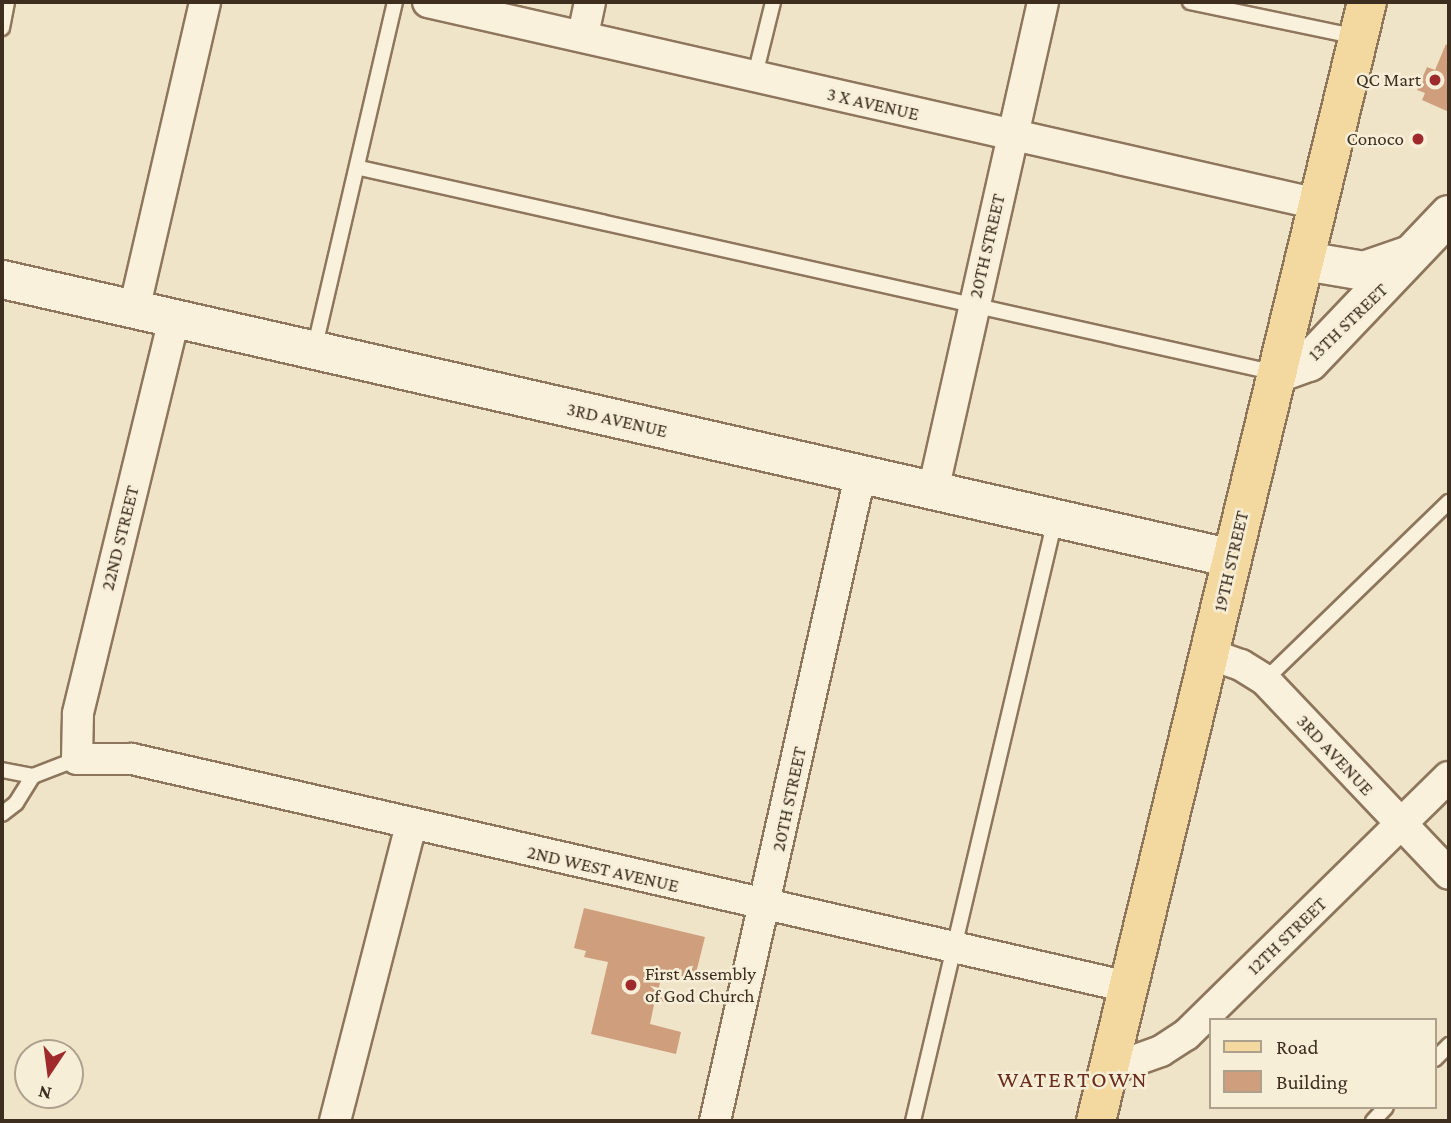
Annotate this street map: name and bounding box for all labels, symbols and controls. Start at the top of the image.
place label: QC Mart [1356,69,1421,91]
marker: QC Mart [1427,72,1443,88]
street label: 3 X AVENUE [825,82,921,126]
place label: Conoco [1347,128,1404,150]
marker: Conoco [1410,131,1426,147]
street label: 20TH STREET [964,192,1010,300]
street label: 13TH STREET [1303,278,1393,366]
street label: 3RD AVENUE [564,397,670,443]
street label: 22ND STREET [96,483,144,593]
street label: 19TH STREET [1208,508,1254,614]
street label: 3RD AVENUE [1292,710,1378,800]
street label: 20TH STREET [767,744,811,854]
street label: 2ND WEST AVENUE [525,840,681,898]
street label: 12TH STREET [1242,892,1332,980]
place label: First Assembly of God Church [645,963,756,1007]
marker: First Assembly of God Church [623,977,639,993]
legend [1210,1018,1437,1109]
text: Road [1276,1035,1319,1059]
north arrow [14,1039,84,1109]
district label: WATERTOWN [998,1065,1148,1093]
text: Building [1276,1070,1348,1094]
text: N [36,1081,53,1105]

